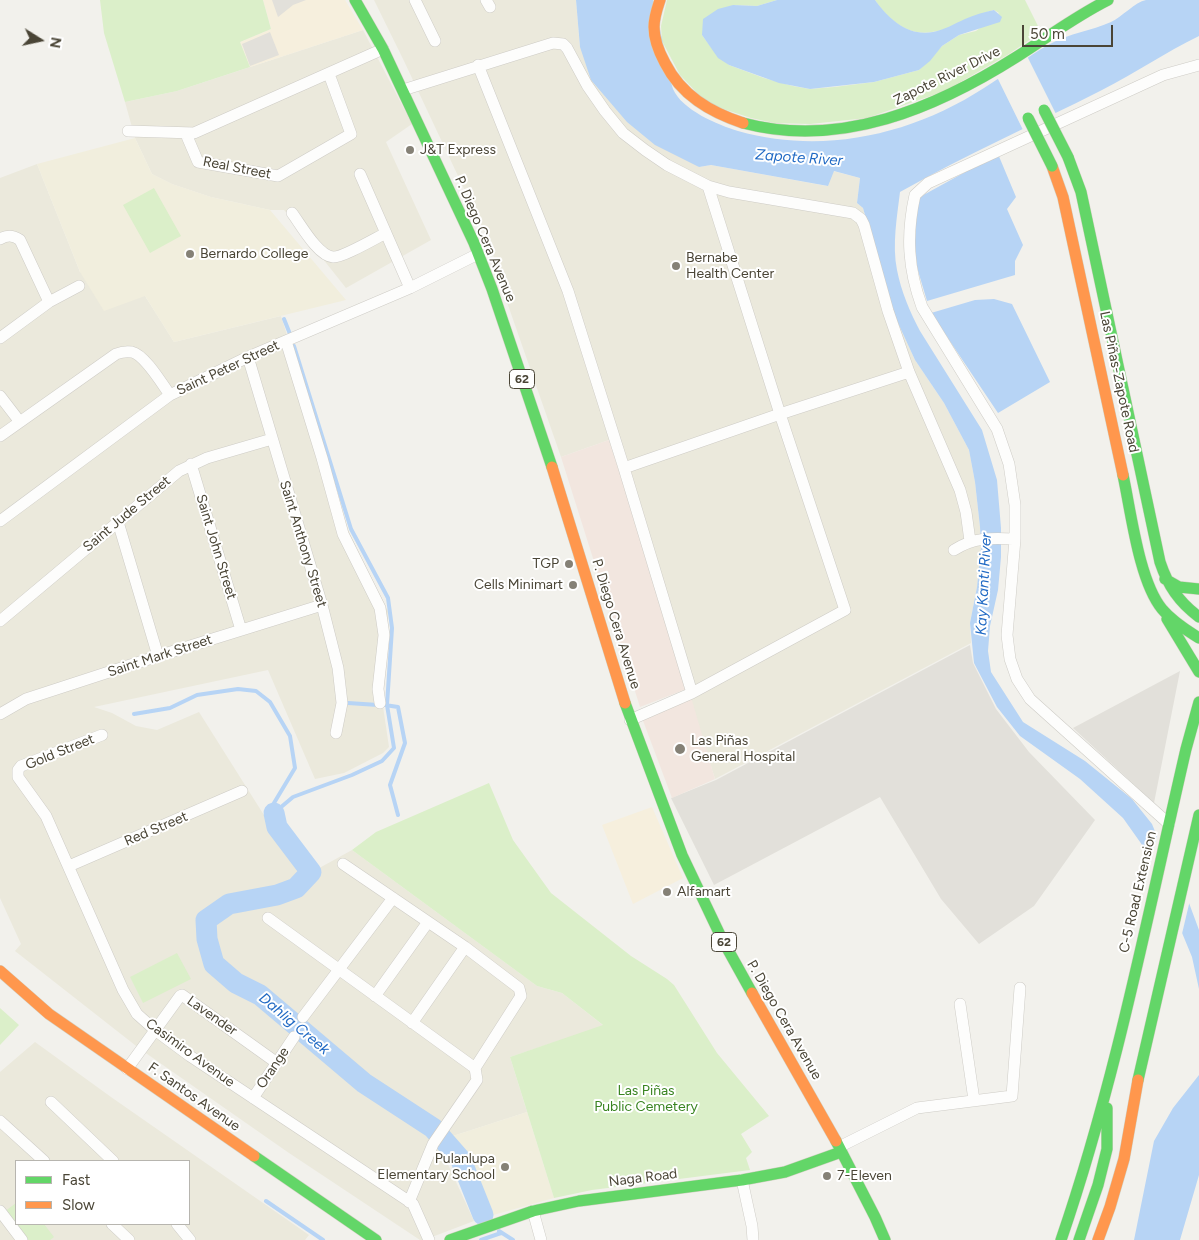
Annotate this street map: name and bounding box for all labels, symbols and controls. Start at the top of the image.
north arrow [15,15,65,65]
scale bar [1024,15,1115,47]
text: 50 m [1030,25,1065,43]
text: N [46,36,65,49]
street label: Zapote River Drive [891,43,1003,109]
place label: J&T Express [420,142,496,158]
marker: J&T Express [404,144,416,156]
water label: Zapote River [755,146,843,170]
street label: Real Street [201,153,273,183]
street label: P. Diego Cera Avenue [451,173,519,305]
place label: Bernardo College [200,246,308,262]
marker: Bernardo College [184,248,196,260]
place label: Bernabe Health Center [686,250,774,282]
marker: Bernabe Health Center [670,260,682,272]
street label: Las Piñas-Zapote Road [1096,310,1142,454]
street label: Saint Peter Street [174,337,282,399]
road number: 62 [510,369,534,388]
street label: Saint Jude Street [80,473,174,555]
street label: Saint Anthony Street [276,479,330,609]
street label: Saint John Street [192,492,240,602]
water label: Kay Kanti River [972,532,996,636]
place label: TGP [533,556,559,572]
street label: P. Diego Cera Avenue [588,557,644,691]
marker: TGP [563,558,575,570]
place label: Cells Minimart [474,577,563,593]
marker: Cells Minimart [567,579,579,591]
street label: Saint Mark Street [106,631,214,681]
street label: Gold Street [23,731,97,773]
place label: Las Piñas General Hospital [691,733,795,766]
marker: Las Piñas General Hospital [673,742,687,756]
street label: Red Street [122,808,190,850]
street label: C-5 Road Extension [1116,829,1160,955]
place label: Alfamart [677,884,731,900]
marker: Alfamart [661,886,673,898]
road number: 62 [712,932,736,952]
street label: P. Diego Cera Avenue [743,957,825,1083]
water label: Dahlig Creek [255,989,333,1059]
street label: Lavender [184,993,240,1039]
street label: Casimiro Avenue [142,1015,238,1091]
street label: Orange [253,1044,293,1092]
street label: F. Santos Avenue [145,1059,243,1135]
park label: Las Piñas Public Cemetery [594,1083,698,1116]
place label: Pulanlupa Elementary School [377,1151,495,1184]
legend [15,1160,190,1225]
marker: Pulanlupa Elementary School [499,1161,511,1173]
street label: Naga Road [608,1165,678,1191]
place label: 7-Eleven [837,1168,892,1184]
marker: 7-Eleven [821,1170,833,1182]
text: Fast [62,1171,90,1189]
text: Slow [62,1196,95,1214]

